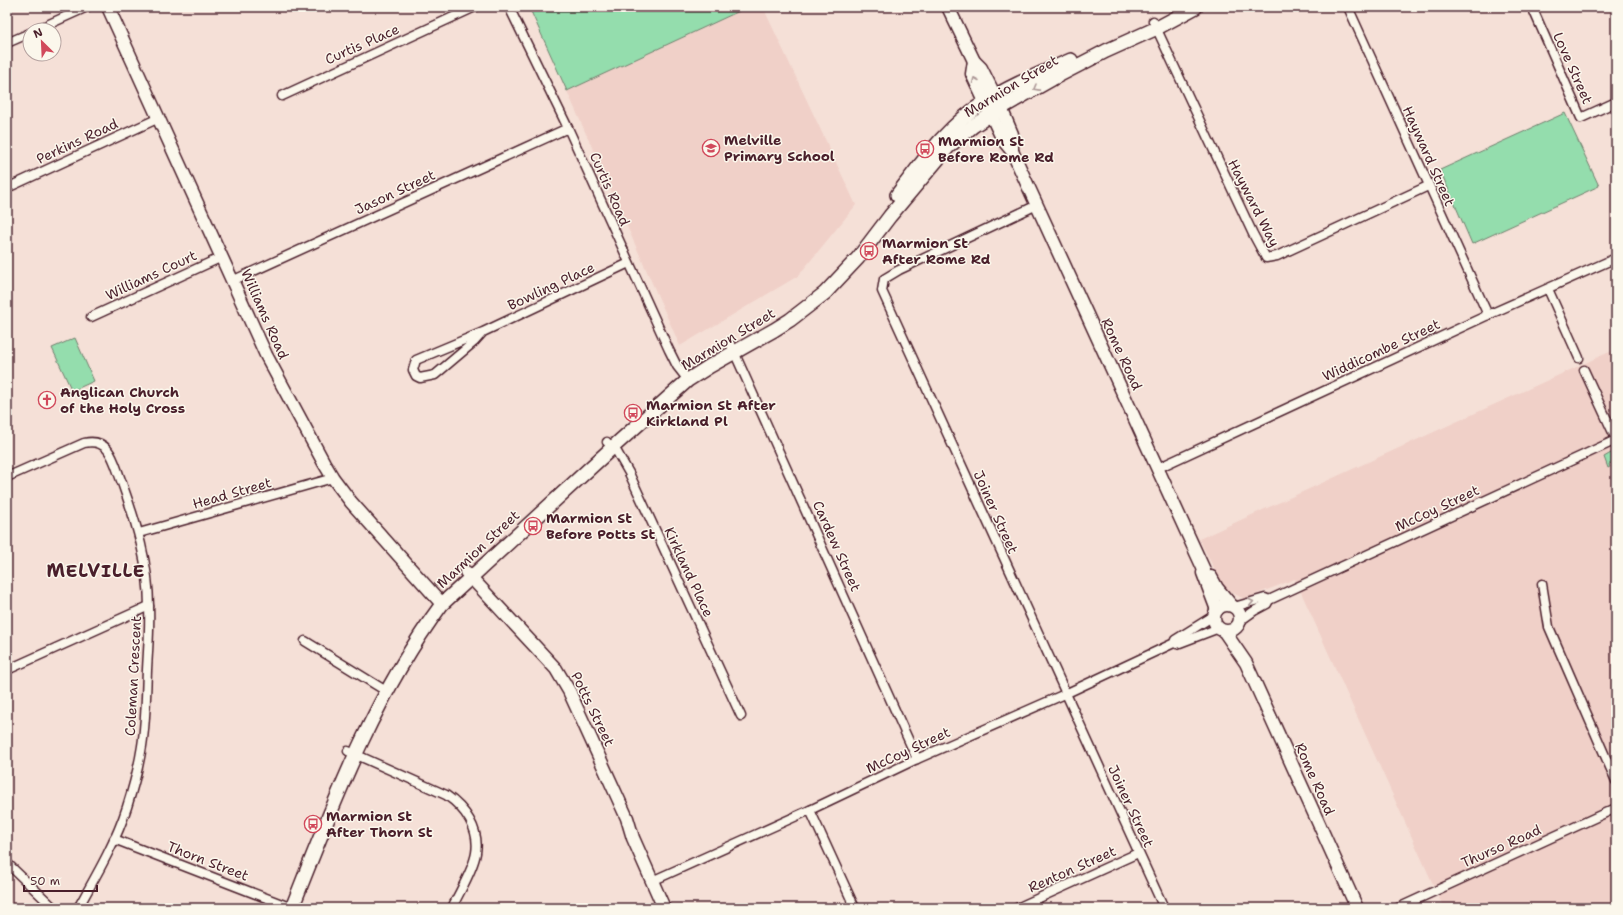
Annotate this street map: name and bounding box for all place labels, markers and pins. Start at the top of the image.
place label: Melville Primary School [724,131,835,165]
place label: Marmion St Before Rome Rd [938,132,1054,166]
school or university icon: Melville Primary School [701,138,721,158]
bus stop icon: Marmion St Before Rome Rd [915,139,935,159]
place label: Marmion St After Rome Rd [882,234,991,268]
bus stop icon: Marmion St After Rome Rd [859,241,879,261]
place label: Anglican Church of the Holy Cross [60,383,185,417]
church icon: Anglican Church of the Holy Cross [37,390,57,410]
place label: Marmion St After Kirkland Pl [646,396,776,430]
bus stop icon: Marmion St After Kirkland Pl [623,403,643,423]
place label: Marmion St Before Potts St [546,509,656,543]
bus stop icon: Marmion St Before Potts St [523,516,543,536]
place label: Marmion St After Thorn St [326,807,433,841]
bus stop icon: Marmion St After Thorn St [303,814,323,834]

